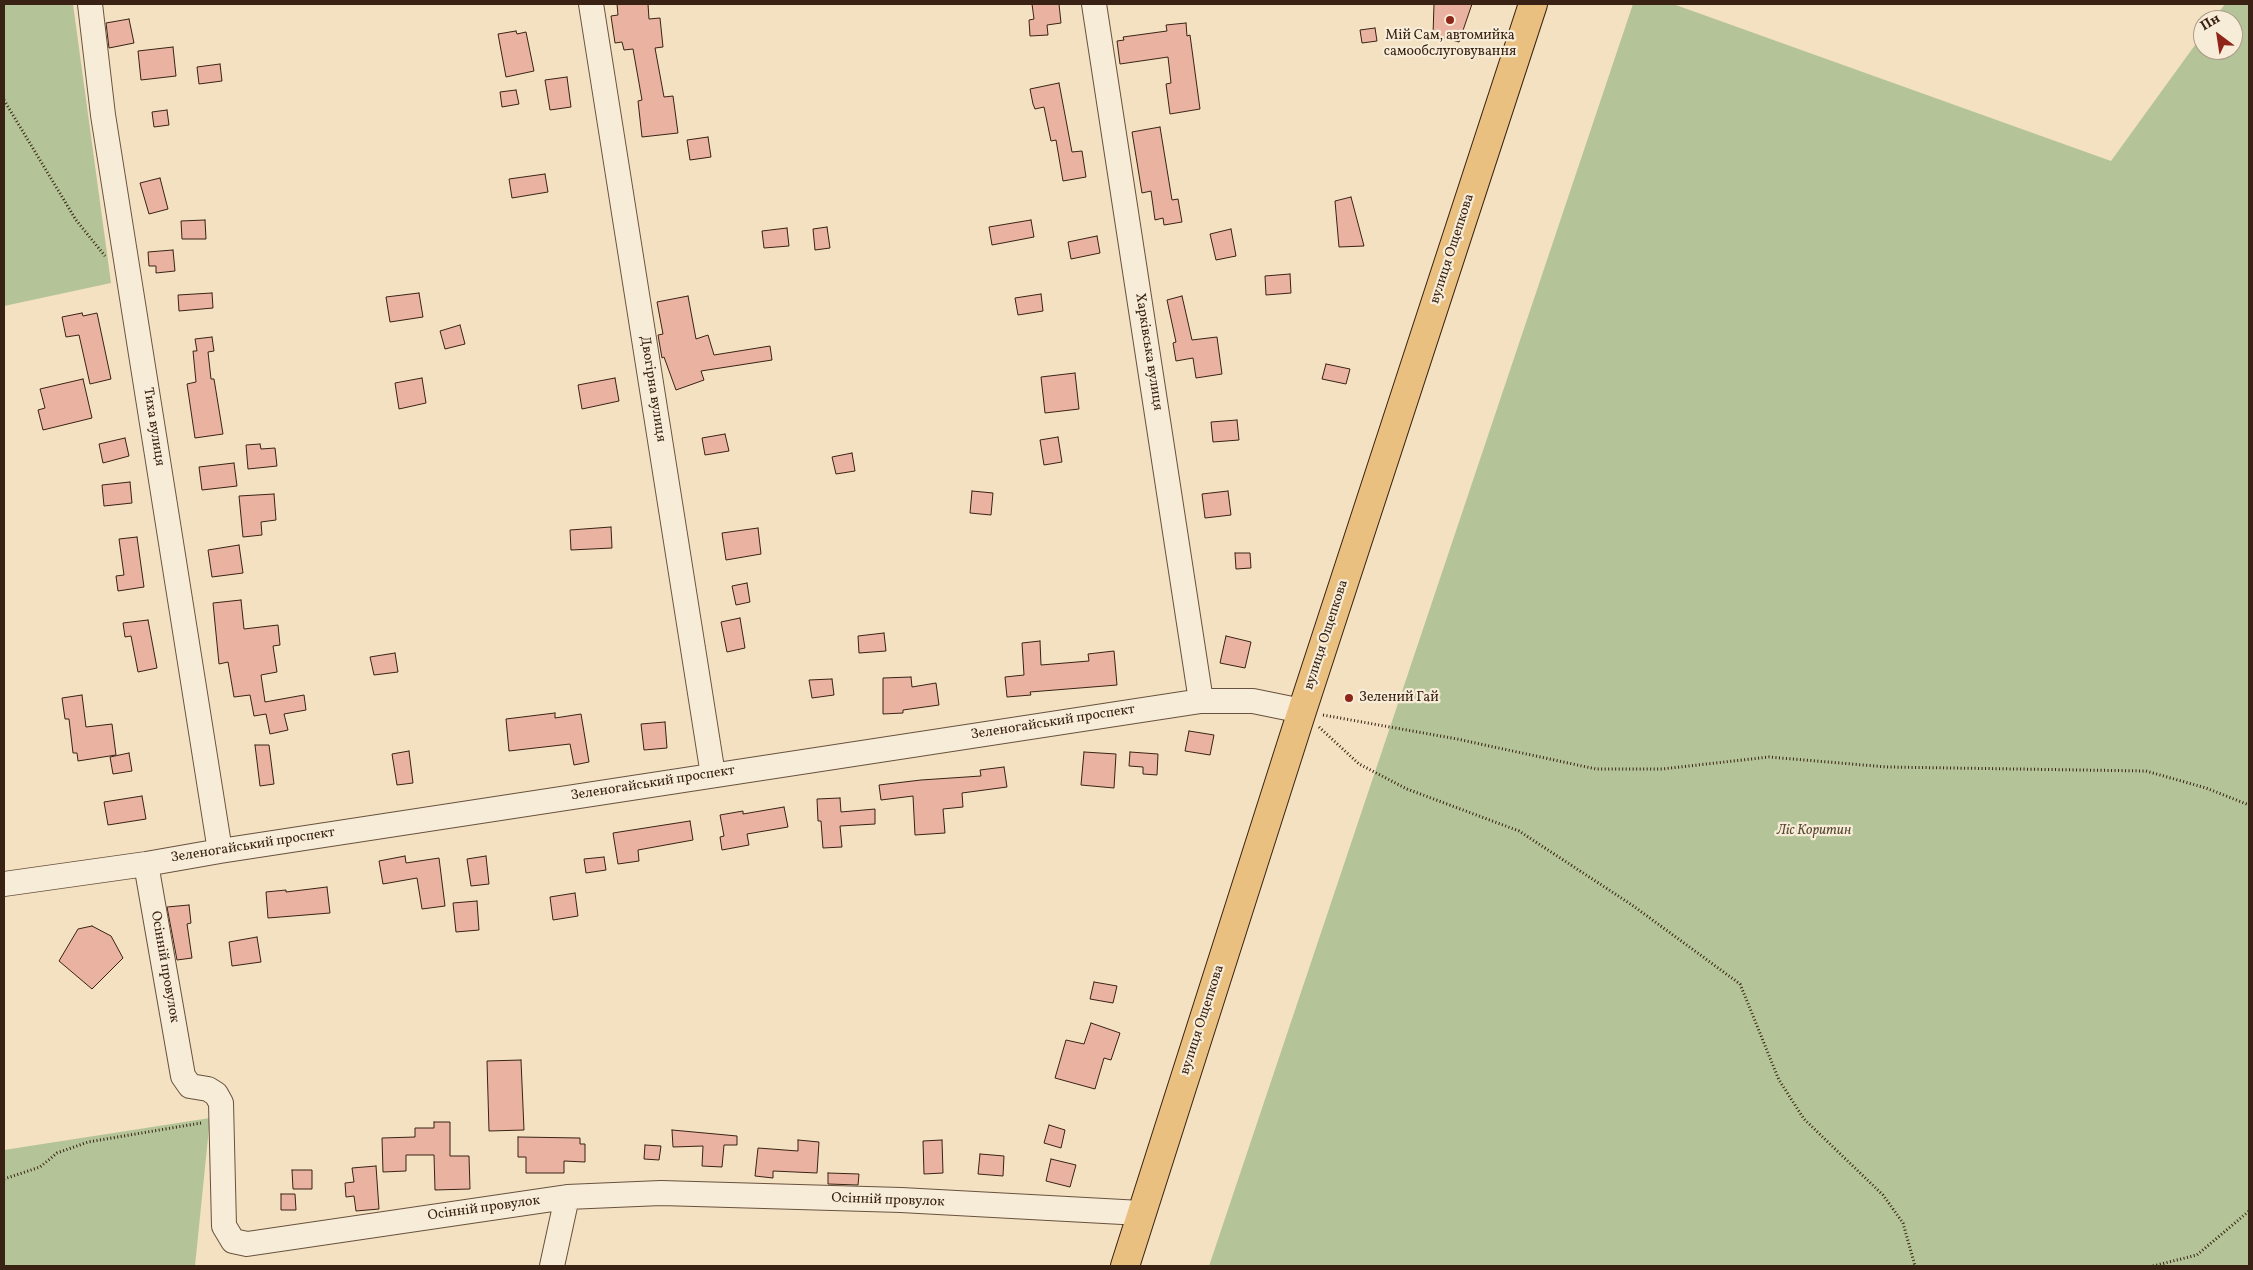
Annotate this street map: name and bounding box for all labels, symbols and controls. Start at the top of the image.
text: Пн [2197,9,2224,36]
north arrow [2193,10,2243,60]
marker: Мій Сам, автомийка самообслуговування [1444,14,1456,26]
place label: Мій Сам, автомийка самообслуговування [1384,28,1516,60]
street label: вулиця Ощепкова [1427,192,1479,306]
street label: Харківська вулиця [1130,292,1166,412]
street label: Двогірна вулиця [635,335,669,443]
street label: Тиха вулиця [139,387,167,467]
street label: вулиця Ощепкова [1301,578,1353,692]
place label: Зелений Гай [1359,690,1439,706]
marker: Зелений Гай [1343,692,1355,704]
street label: Зеленогайський проспект [970,702,1136,744]
street label: Зеленогайський проспект [570,763,736,805]
park label: Ліс Коритин [1777,823,1851,839]
street label: Зеленогайський проспект [170,825,336,867]
street label: Осінній провулок [146,910,182,1024]
street label: вулиця Ощепкова [1177,963,1229,1077]
street label: Осінній провулок [831,1191,945,1211]
street label: Осінній провулок [427,1193,541,1225]

